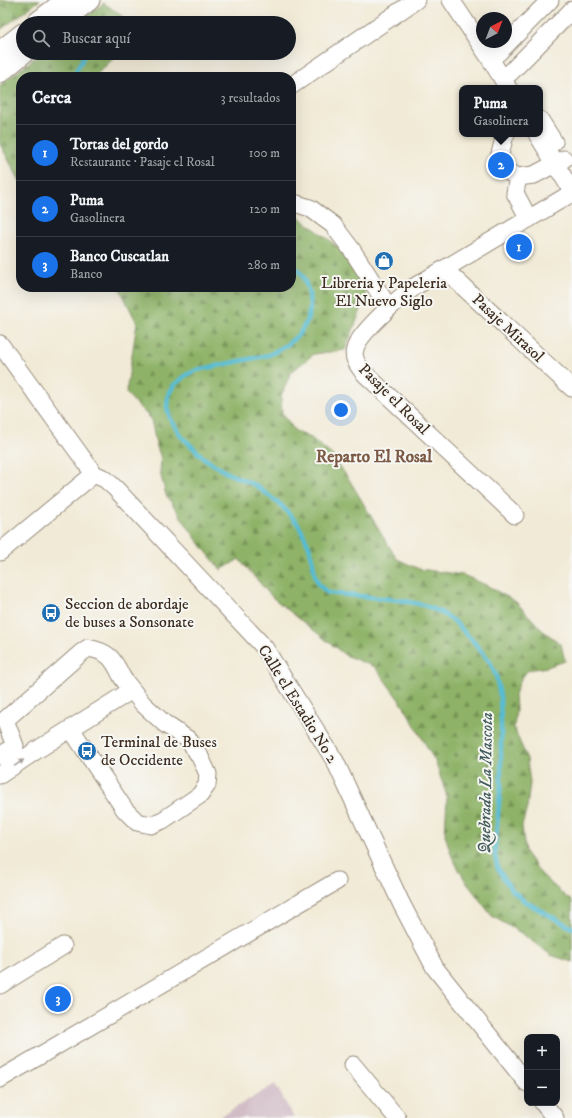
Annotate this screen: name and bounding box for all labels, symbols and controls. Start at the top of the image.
north arrow [476,12,512,48]
search box [16,16,296,60]
icon: search [30,27,52,49]
text: Buscar aquí [62,29,130,48]
popup [459,85,543,137]
text: Cerca [32,87,71,109]
text: 3 resultados [221,90,280,106]
text: Puma [474,94,507,113]
text: Gasolinera [474,113,528,129]
text: Tortas del gordo [70,135,168,154]
text: 1 [43,145,47,161]
text: 100 m [249,145,280,161]
pin: 2 [488,150,514,180]
text: Restaurante · Pasaje el Rosal [70,154,215,170]
text: Puma [70,191,104,210]
text: 2 [42,201,48,217]
text: 120 m [249,201,280,217]
text: Gasolinera [70,210,125,226]
pin: 1 [506,232,532,262]
text: Banco Cuscatlan [70,247,169,266]
shop icon: Libreria y Papeleria El Nuevo Siglo [373,250,395,272]
text: 3 [43,257,47,273]
text: 280 m [248,257,280,273]
text: Banco [70,266,102,282]
place label: Libreria y Papeleria El Nuevo Siglo [321,273,447,311]
street label: Pasaje Mirasol [468,289,548,367]
street label: Pasaje el Rosal [354,359,434,439]
your location [331,400,351,420]
district label: Reparto El Rosal [316,446,433,468]
place label: Seccion de abordaje de buses a Sonsonate [65,594,194,632]
bus stop icon: Seccion de abordaje de buses a Sonsonate [40,602,62,624]
street label: Calle el Estadio No 2 [254,641,343,767]
water label: Quebrada La Mascota [474,712,498,854]
place label: Terminal de Buses de Occidente [101,732,217,770]
bus stop icon: Terminal de Buses de Occidente [76,740,98,762]
one-way arrow [13,759,24,766]
pin: 3 [45,984,71,1014]
map controls [524,1034,560,1106]
button: + [524,1034,560,1070]
button: − [524,1070,560,1106]

